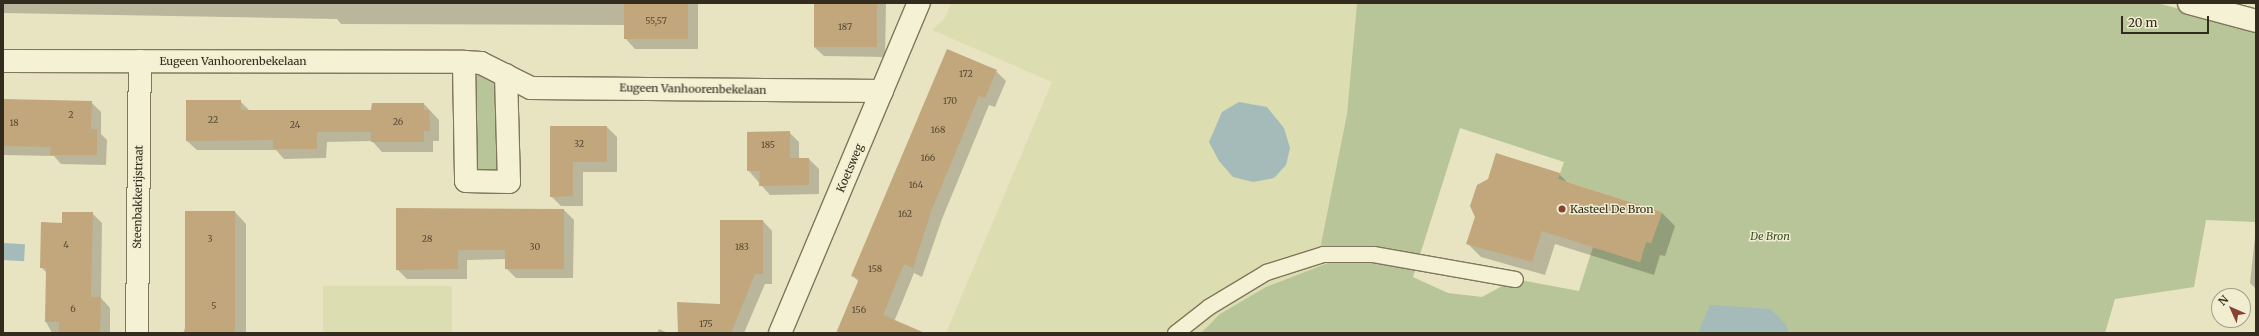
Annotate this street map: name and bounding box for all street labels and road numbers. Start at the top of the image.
street label: Eugeen Vanhoorenbekelaan [159,54,307,68]
street label: Eugeen Vanhoorenbekelaan [619,81,767,97]
street label: Koetsweg [834,142,866,194]
street label: Steenbakkerijstraat [130,145,146,249]

